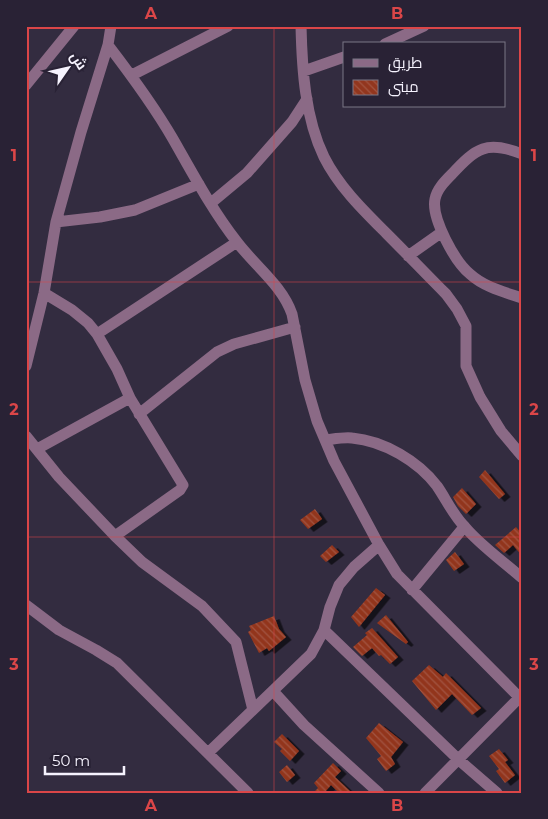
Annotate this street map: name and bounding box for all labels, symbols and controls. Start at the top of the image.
text: A [144,4,158,23]
text: B [391,4,403,23]
north arrow [42,42,92,92]
legend [343,42,506,108]
text: ش [66,48,91,73]
text: طريق [388,53,422,73]
text: مبنى [388,77,419,97]
text: 1 [11,146,17,165]
text: 1 [531,146,537,165]
text: 2 [9,400,19,419]
text: 2 [529,400,539,419]
text: 3 [8,655,19,674]
text: 3 [528,655,539,674]
scale bar [45,744,124,776]
text: 50 m [52,751,90,770]
text: A [144,796,158,815]
text: B [391,796,403,815]

